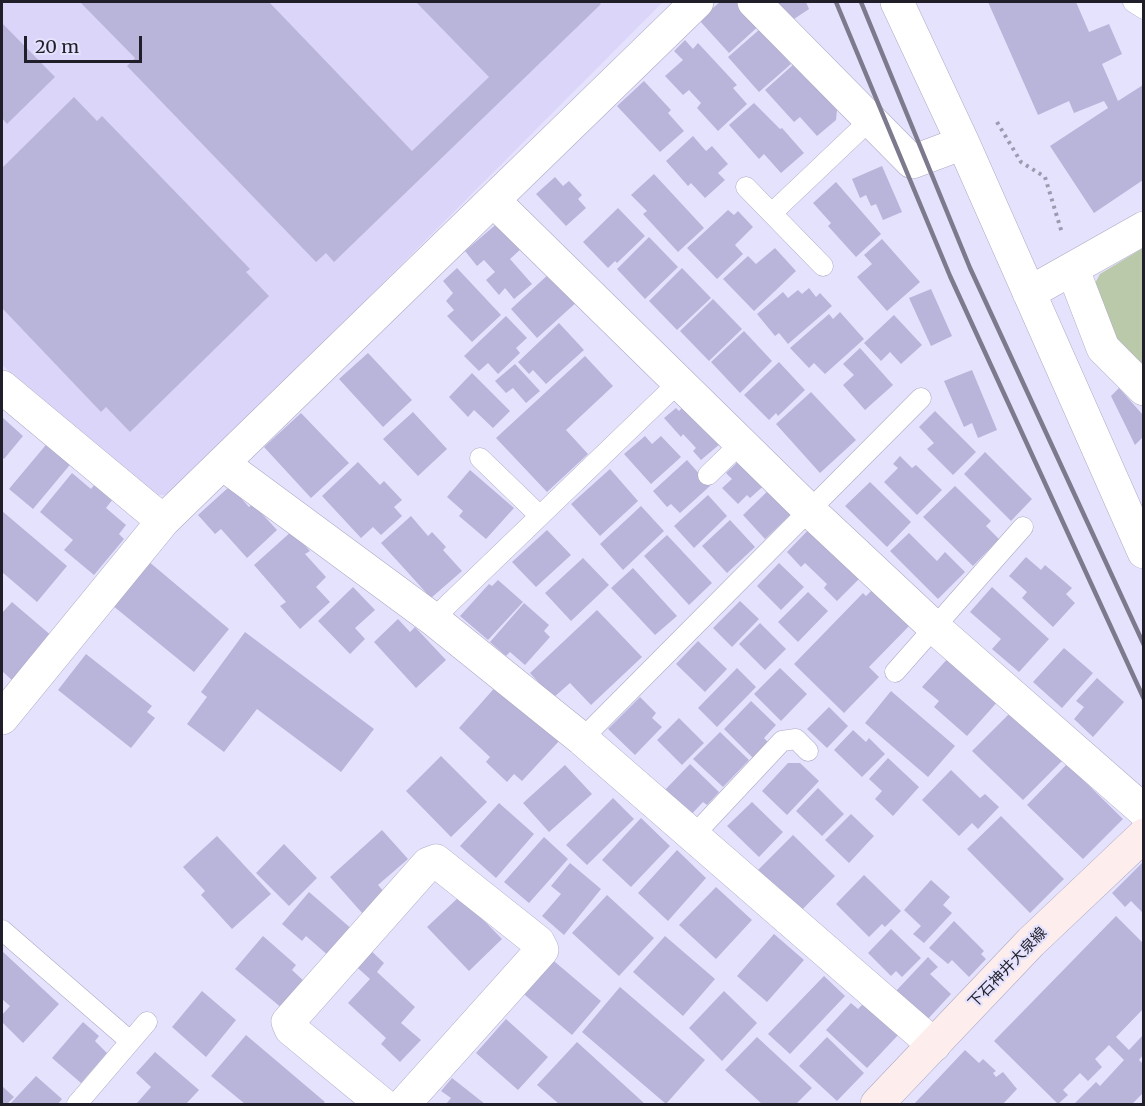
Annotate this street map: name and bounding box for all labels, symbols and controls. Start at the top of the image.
scale bar [27,24,146,62]
text: 20 m [35,35,79,58]
street label: 下石神井大泉線 [965,924,1051,1012]

